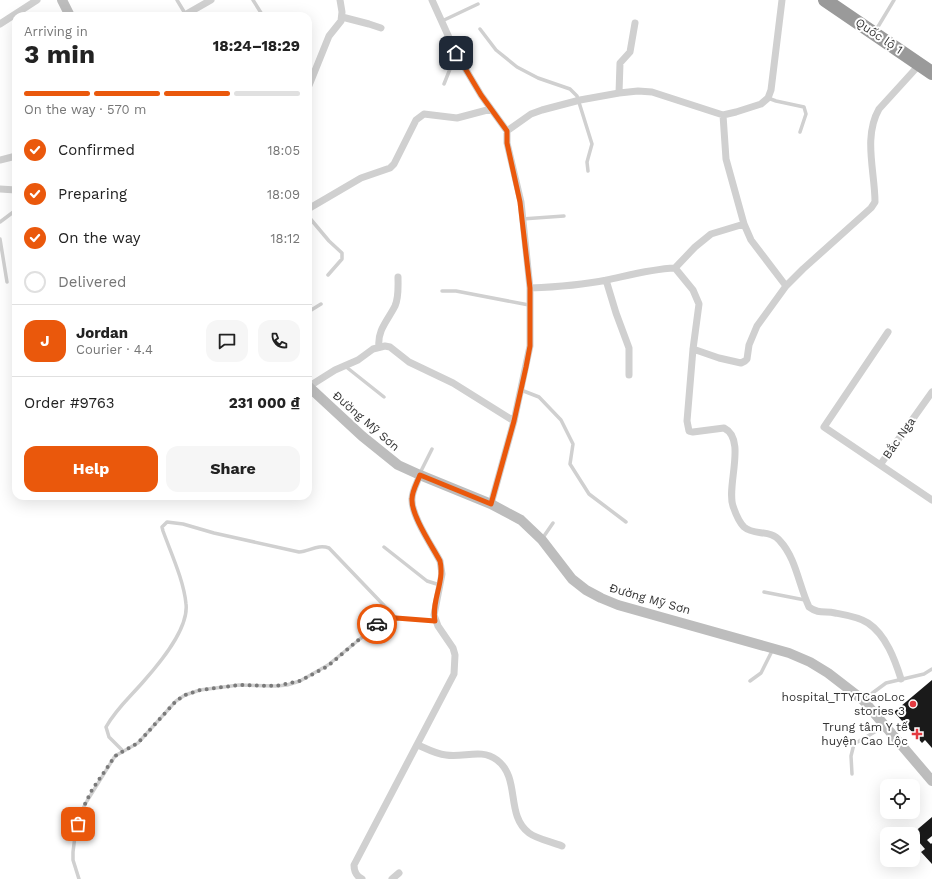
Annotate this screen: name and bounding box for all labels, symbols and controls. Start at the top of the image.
street label: Quốc lộ 1 [853,15,905,57]
text: Arriving in [24,24,88,39]
pin [439,36,473,70]
text: 18:24–18:29 [213,37,300,55]
text: 3 min [24,39,95,69]
icon: home [445,42,467,64]
text: On the way · 570 m [24,102,146,117]
icon: check [24,139,46,161]
text: Confirmed [58,141,135,159]
text: 18:05 [267,143,300,158]
icon: check [24,183,46,205]
text: Preparing [58,185,127,203]
text: 18:09 [267,187,300,202]
icon: check [24,227,46,249]
text: On the way [58,229,140,247]
text: 18:12 [270,231,300,246]
text: Delivered [58,273,126,291]
button: chat [206,320,248,362]
button: phone [258,320,300,362]
text: Jordan [76,324,128,342]
text: J [40,332,50,350]
text: Courier · 4.4 [76,342,153,357]
street label: Đường Mỹ Sơn [330,388,402,454]
text: Order #9763 [24,394,115,412]
text: 231 000 ₫ [229,394,300,412]
street label: Bắc Nga [880,414,918,461]
button: Help [24,446,158,492]
button: Share [166,446,300,492]
street label: Đường Mỹ Sơn [608,581,692,617]
courier [357,604,397,644]
icon: car [366,613,388,635]
place label: hospital_TTYTCaoLoc stories 3 [782,690,905,718]
marker: hospital_TTYTCaoLoc stories 3 [908,699,918,709]
place label: Trung tâm Y tế huyện Cao Lộc [821,720,908,748]
marker: Trung tâm Y tế huyện Cao Lộc [911,728,923,740]
map controls [880,779,920,867]
button: locate [880,779,920,819]
pin [61,807,95,841]
icon: bag [67,813,89,835]
button: layers [880,827,920,867]

